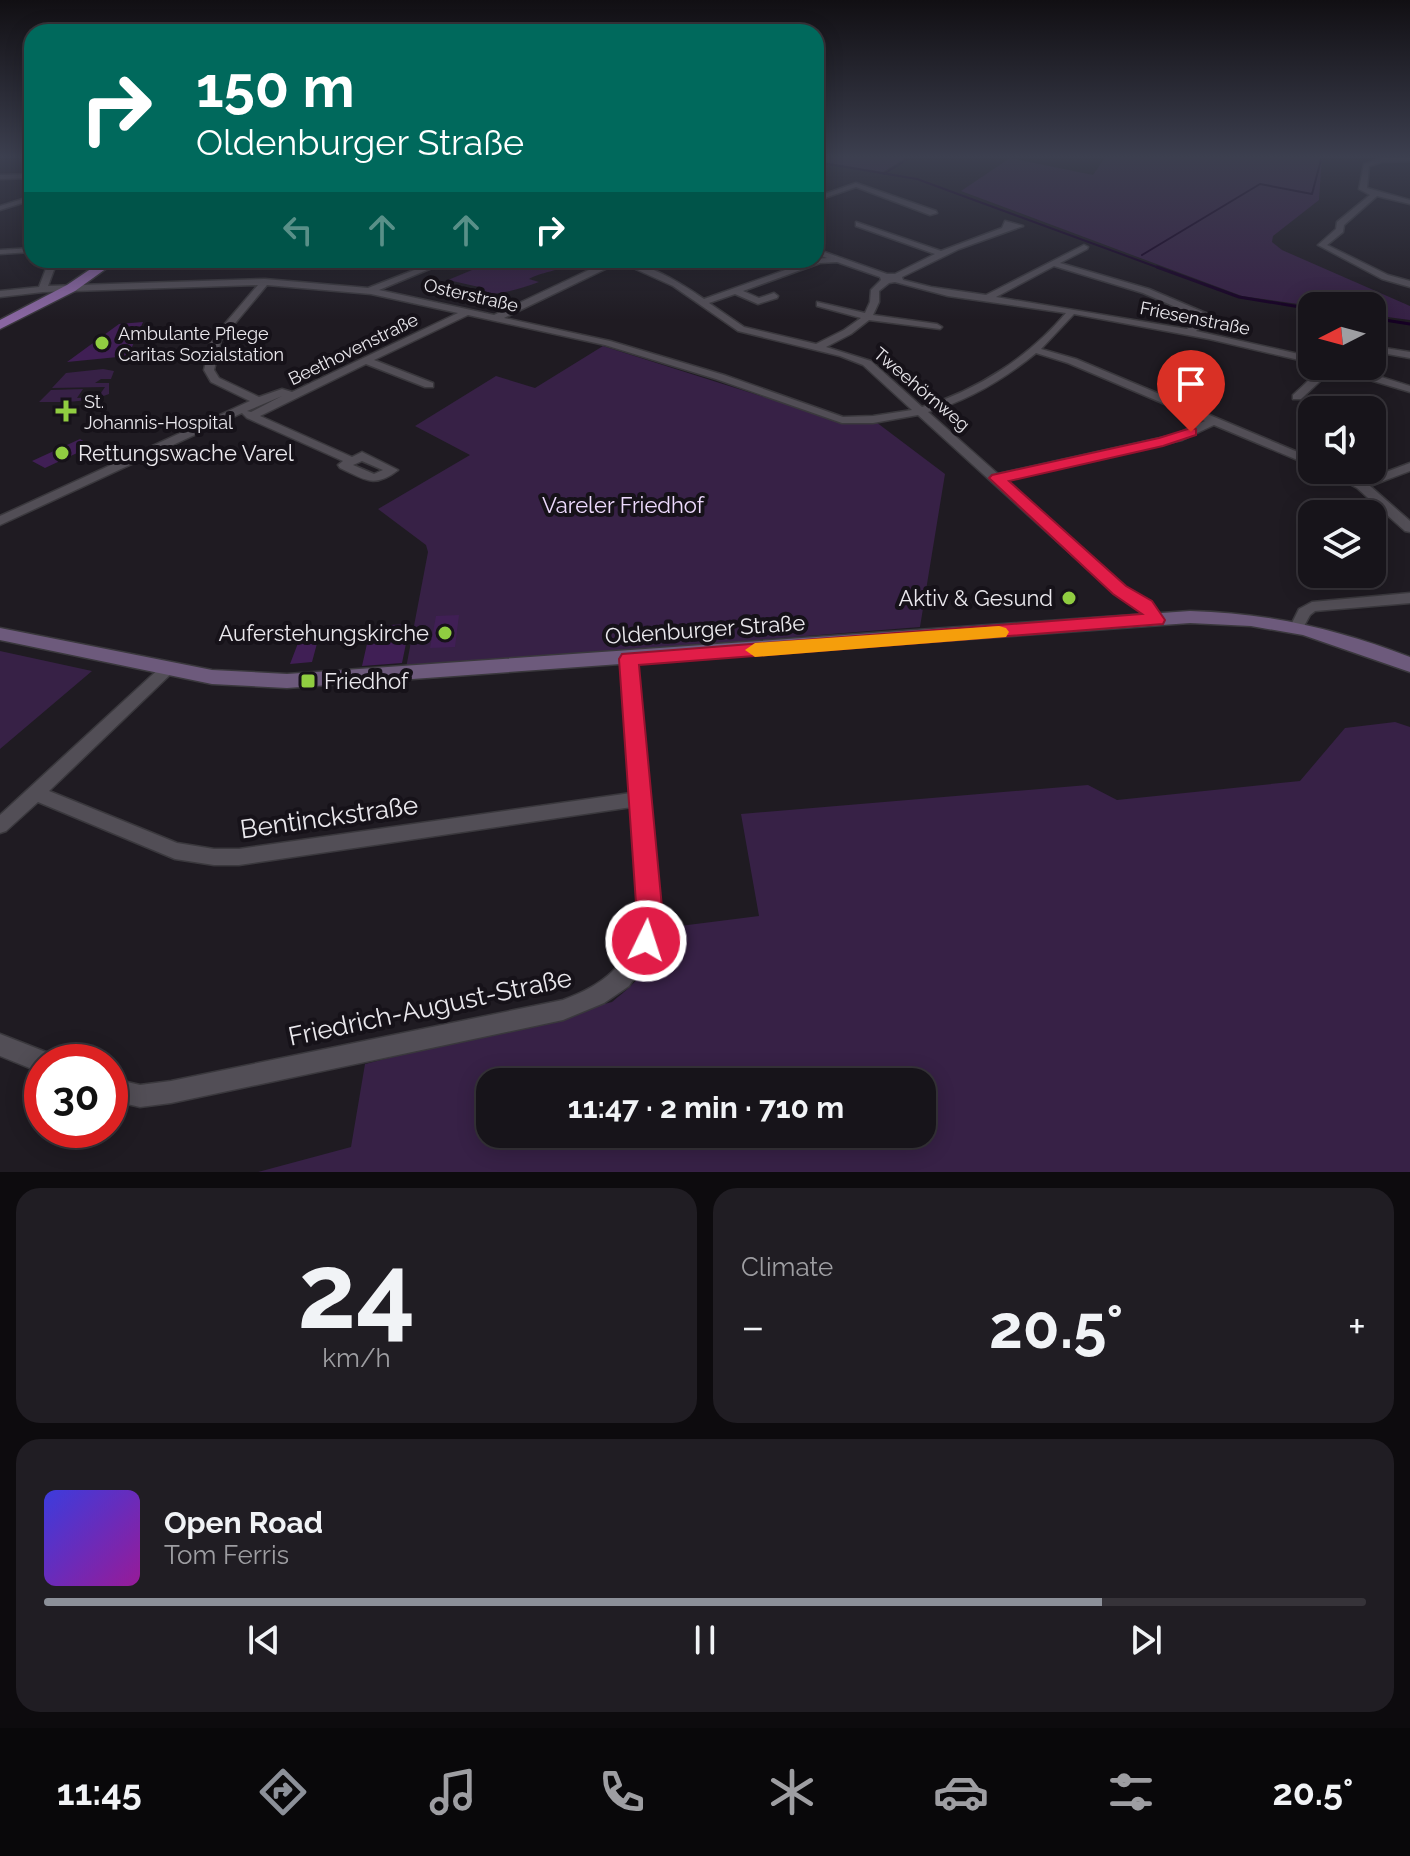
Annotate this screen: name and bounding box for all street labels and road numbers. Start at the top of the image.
street label: Osterstraße [422,274,521,316]
street label: Friesenstraße [1138,297,1252,339]
street label: Beethovenstraße [285,308,422,389]
street label: Tweehörnweg [870,343,974,435]
street label: Oldenburger Straße [604,609,806,649]
street label: Bentinckstraße [238,790,420,844]
street label: Friedrich-August-Straße [285,962,575,1052]

